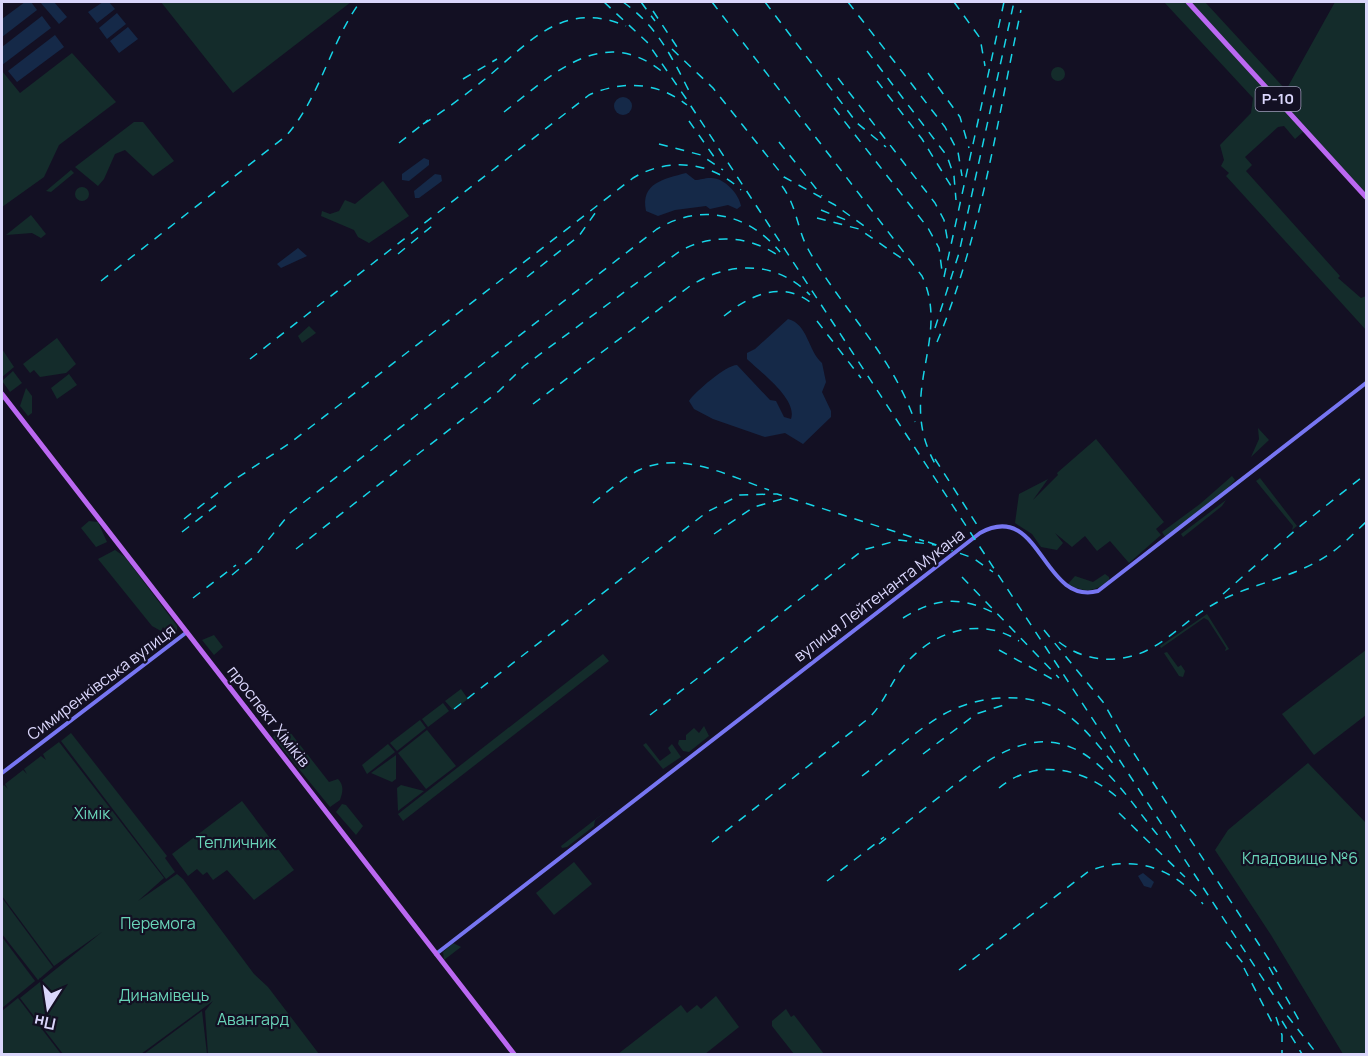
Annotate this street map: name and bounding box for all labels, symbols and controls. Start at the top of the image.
road number: Р-10 [1256,87,1300,111]
street label: вулиця Лейтенанта Мукана [789,523,969,667]
street label: Симиренківська вулиця [22,619,180,745]
street label: проспект Хіміків [222,661,316,772]
park label: Хімік [74,802,111,824]
park label: Тепличник [196,831,277,853]
park label: Кладовище №6 [1242,847,1358,869]
park label: Перемога [120,912,196,934]
north arrow [18,978,78,1038]
park label: Динамівець [119,984,209,1006]
park label: Авангард [217,1008,289,1030]
text: Пн [32,1010,58,1036]

